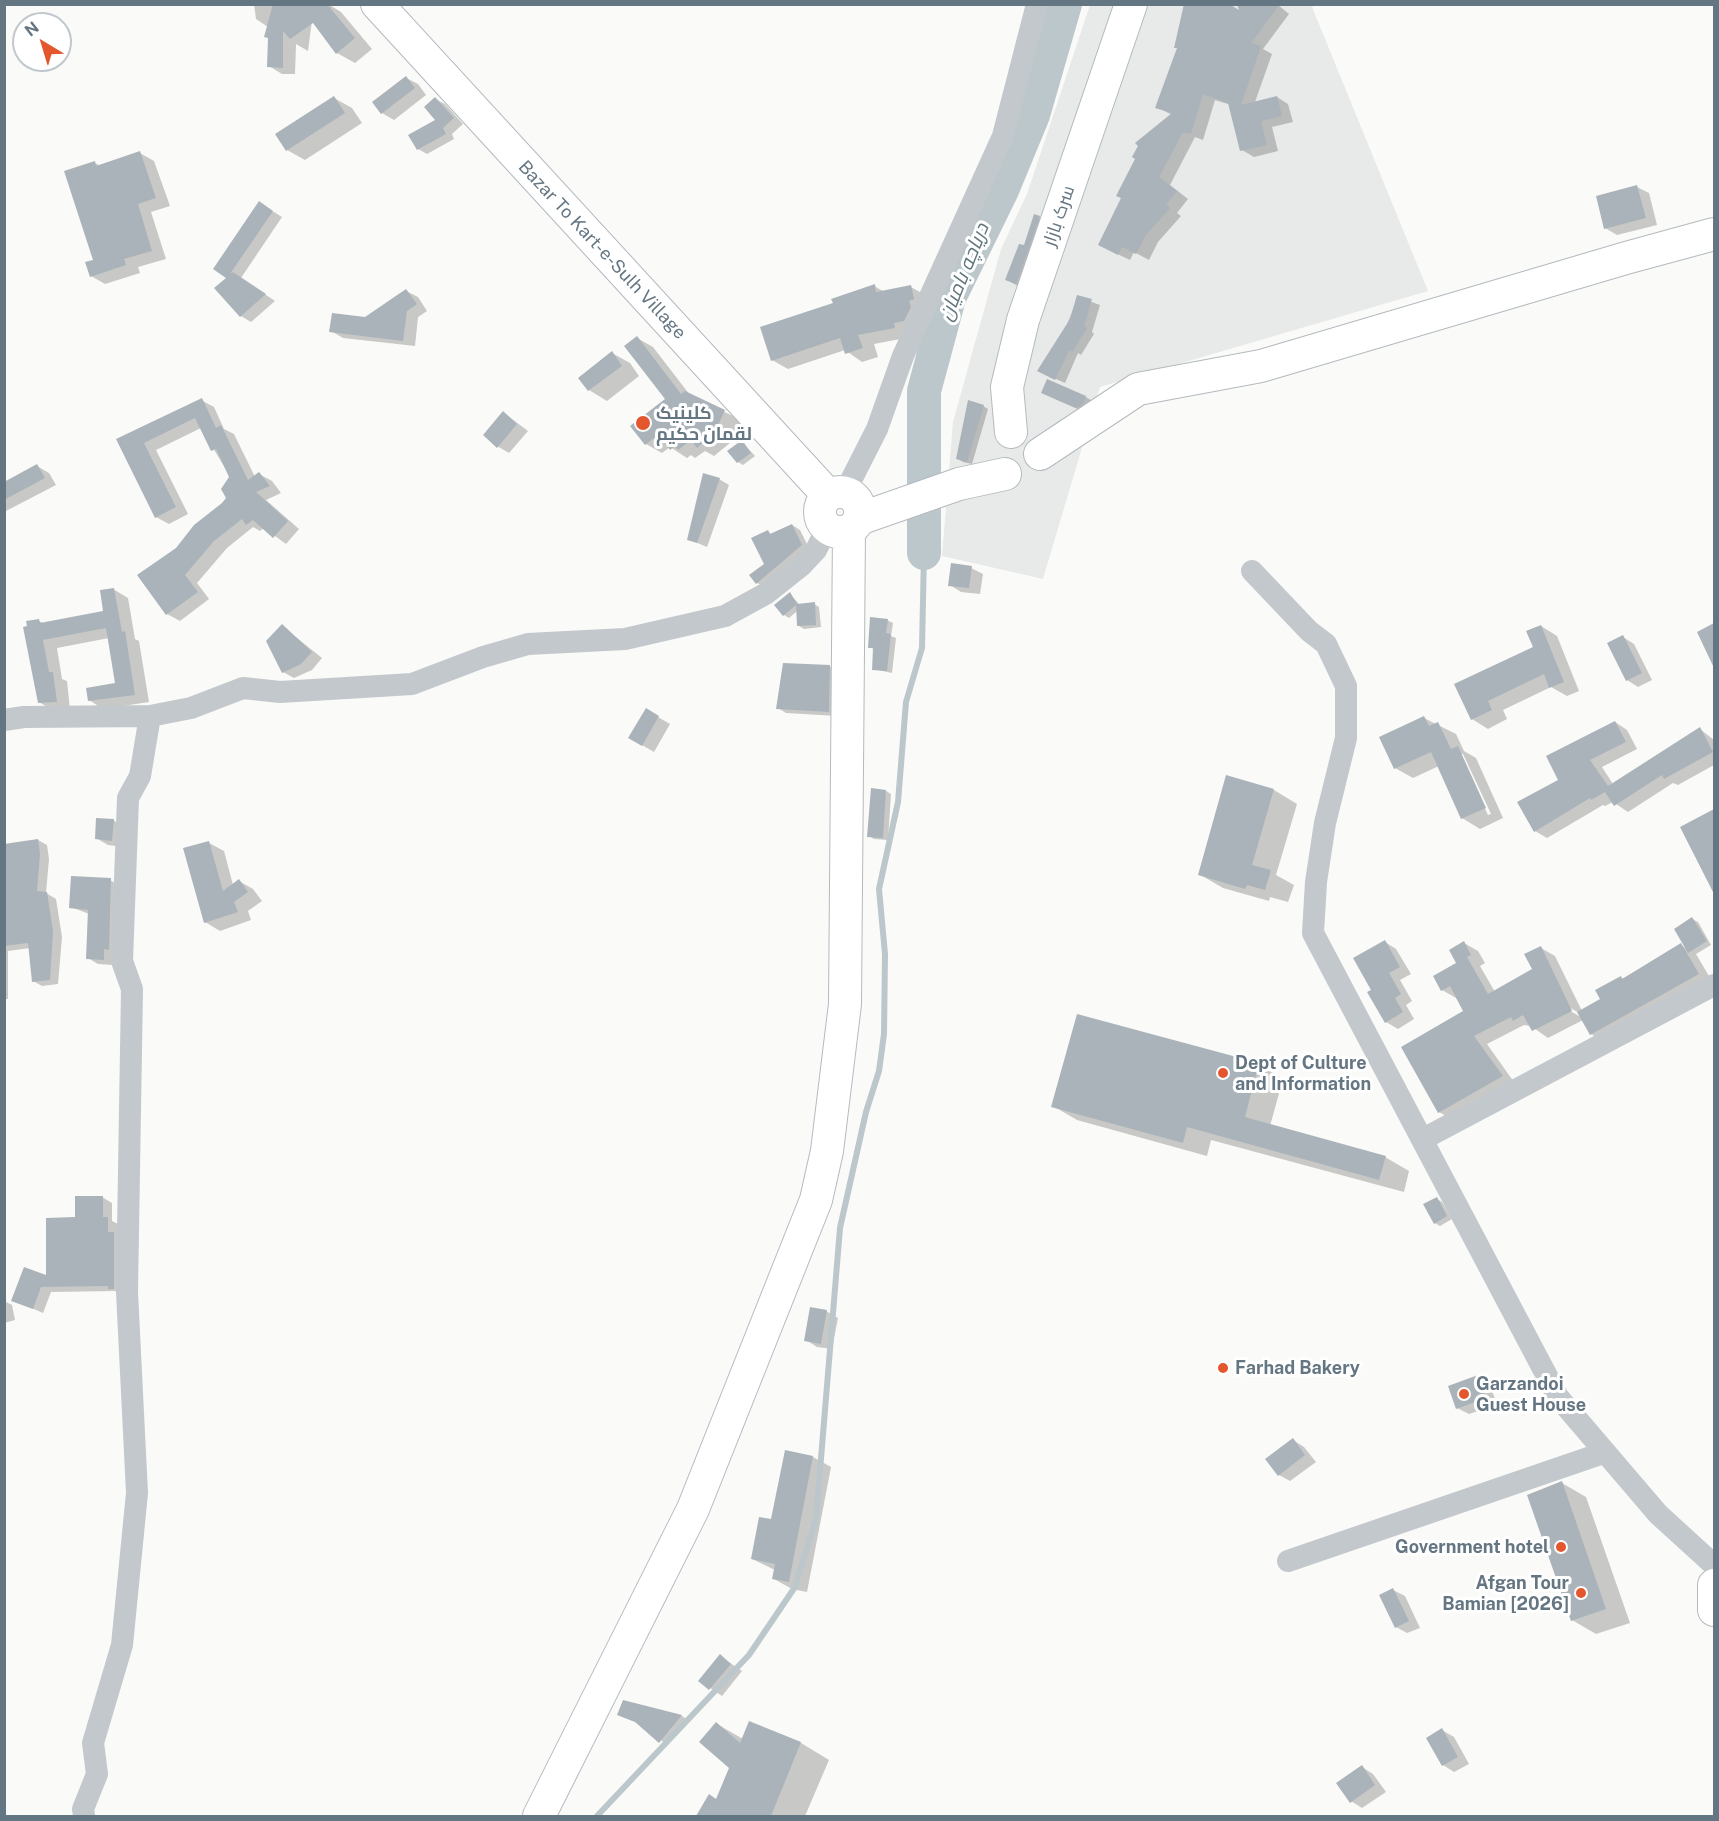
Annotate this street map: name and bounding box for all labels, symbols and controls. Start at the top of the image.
north arrow [12,12,72,72]
text: N [21,18,43,40]
street label: Bazar To Kart-e-Sulh Village [514,156,690,344]
street label: سرک بازار [1039,183,1079,249]
water label: دریاچه بامیان [934,220,994,324]
place label: کلینیک لقمان حکیم [656,402,752,444]
marker: کلینیک لقمان حکیم [634,414,652,432]
place label: Dept of Culture and Information [1235,1052,1371,1094]
marker: Dept of Culture and Information [1216,1066,1230,1080]
place label: Farhad Bakery [1235,1357,1360,1379]
marker: Farhad Bakery [1216,1361,1230,1375]
place label: Garzandoi Guest House [1476,1373,1586,1416]
marker: Garzandoi Guest House [1457,1387,1471,1401]
place label: Government hotel [1395,1536,1549,1558]
marker: Government hotel [1554,1540,1568,1554]
place label: Afgan Tour Bamian [2026] [1442,1572,1569,1614]
marker: Afgan Tour Bamian [2026] [1574,1586,1588,1600]

